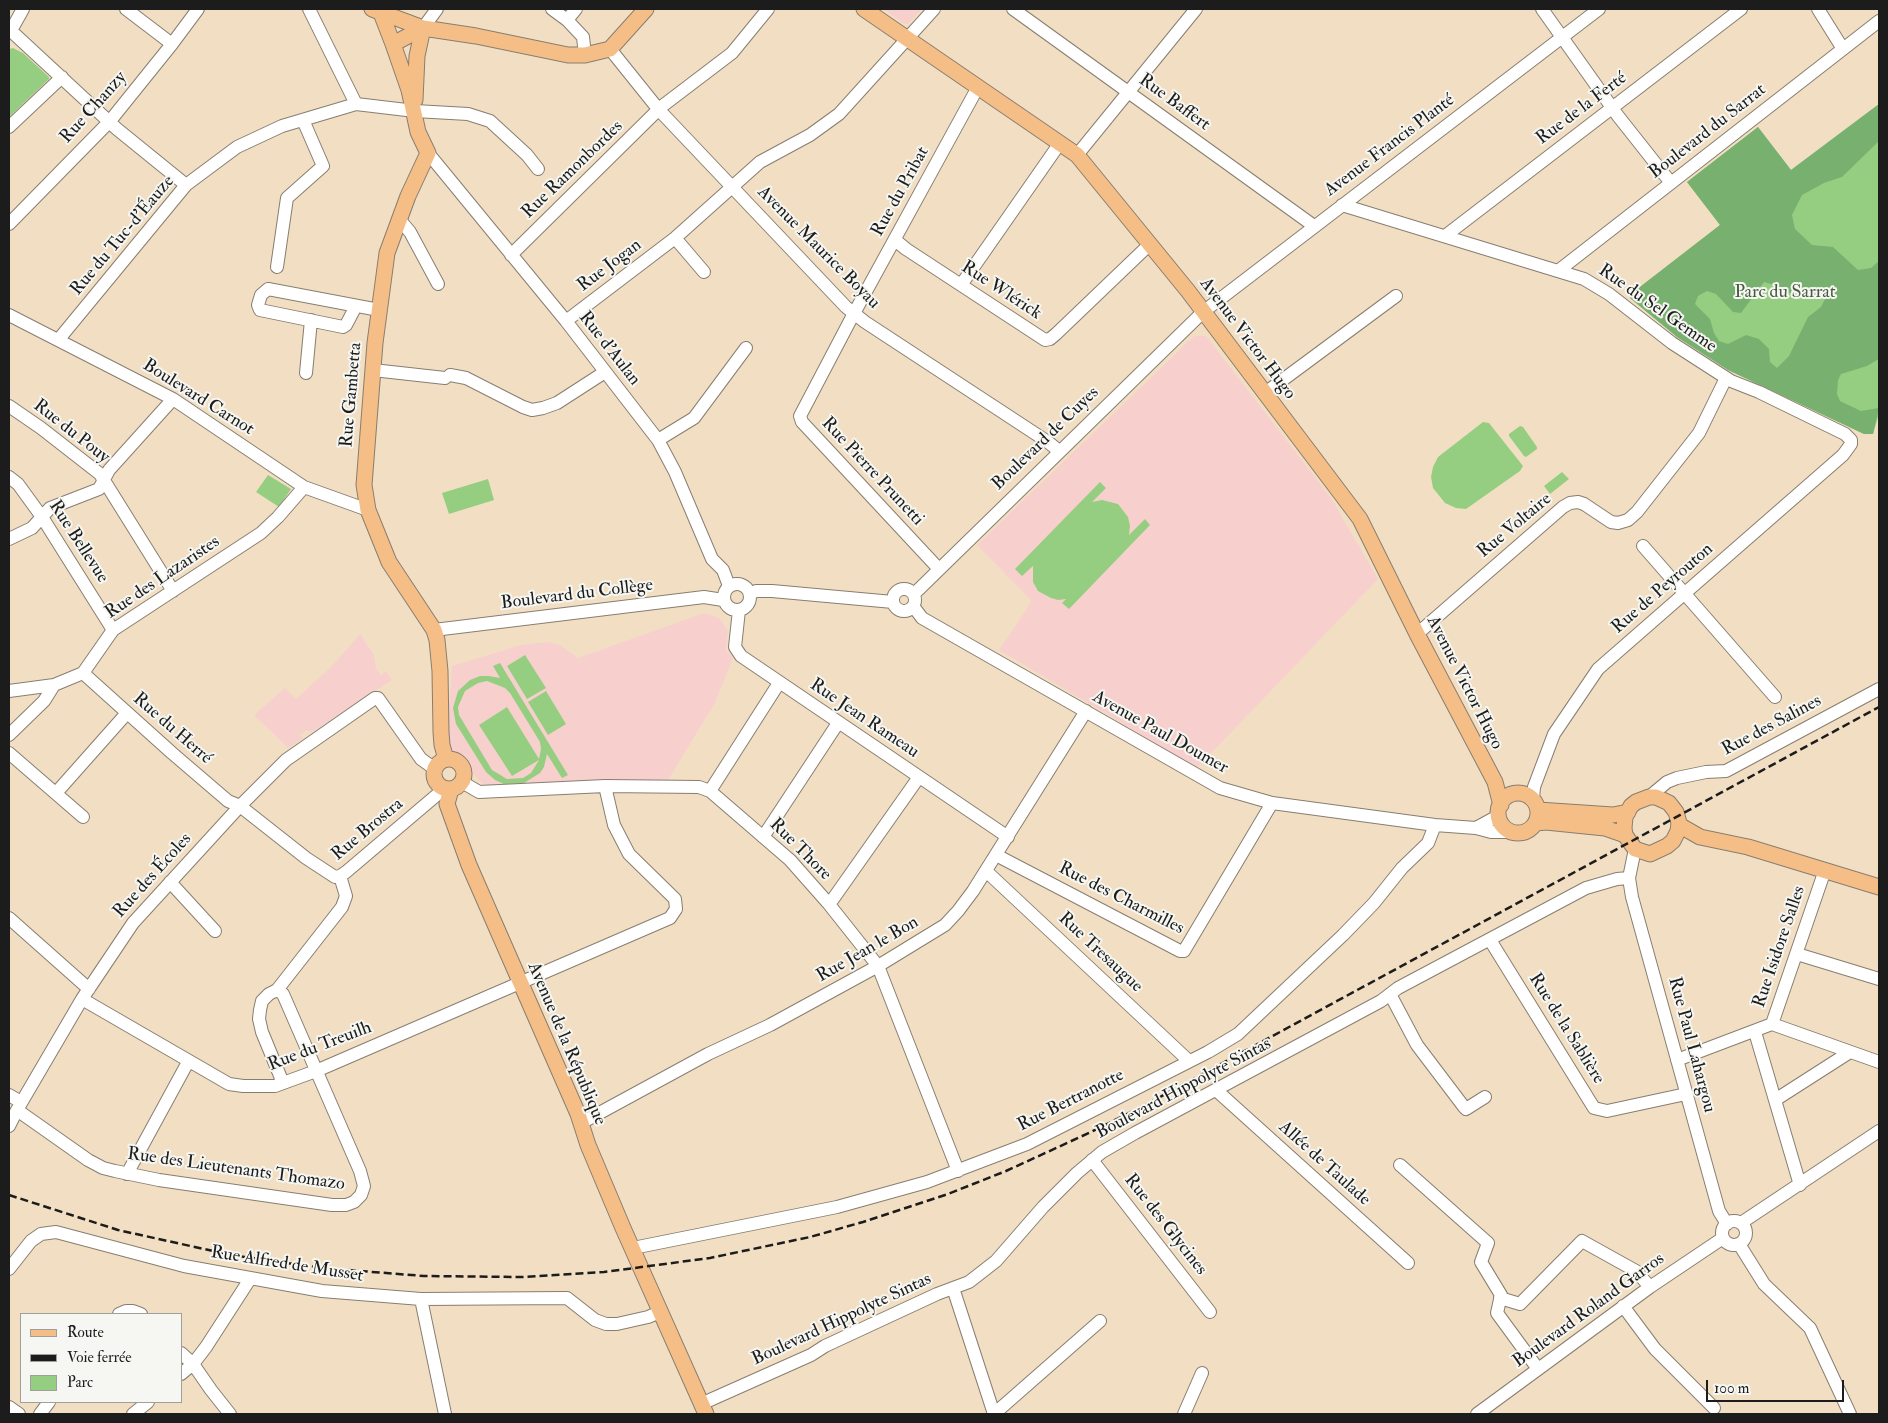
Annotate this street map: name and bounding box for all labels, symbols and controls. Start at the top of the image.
street label: Rue Chanzy [56,68,132,148]
street label: Rue de la Ferté [1532,68,1632,150]
street label: Rue Baffert [1134,70,1214,136]
street label: Boulevard du Sarrat [1645,80,1771,184]
street label: Avenue Francis Planté [1321,90,1459,202]
street label: Rue Ramonbordes [518,116,628,224]
street label: Rue du Pribat [868,143,934,241]
street label: Rue du Tuc-d'Éauze [66,171,180,301]
street label: Avenue Maurice Boyau [752,182,884,314]
street label: Rue Jogan [574,235,646,297]
street label: Rue Wlérick [957,257,1045,325]
street label: Rue du Sel Gemme [1594,260,1720,358]
street label: Avenue Victor Hugo [1194,274,1300,404]
park label: Parc du Sarrat [1734,282,1836,304]
street label: Rue d'Aulan [573,308,645,390]
street label: Rue Gambetta [337,342,367,448]
street label: Boulevard Carnot [138,355,258,441]
street label: Boulevard de Cuyes [988,383,1104,495]
street label: Rue du Pouy [28,395,114,469]
street label: Rue Pierre Prunetti [816,413,928,531]
street label: Rue Voltaire [1474,489,1556,563]
street label: Rue Bellevue [43,497,113,587]
street label: Rue des Lazaristes [102,532,224,624]
street label: Rue de Peyrouton [1608,539,1718,639]
street label: Boulevard du Collège [500,575,654,615]
street label: Avenue Victor Hugo [1421,613,1507,753]
street label: Rue Jean Rameau [805,675,923,763]
street label: Avenue Paul Doumer [1088,687,1232,779]
street label: Rue du Herré [128,689,216,769]
street label: Rue des Salines [1719,691,1825,761]
street label: Rue Brostra [328,794,408,866]
street label: Rue Thore [764,814,836,886]
street label: Rue des Écoles [109,829,197,923]
street label: Rue des Charmilles [1055,858,1187,940]
street label: Rue Isidore Salles [1749,883,1811,1011]
street label: Rue Tresaugue [1053,908,1147,998]
street label: Rue Jean le Bon [813,912,923,988]
street label: Avenue de la République [522,959,610,1129]
street label: Rue de la Sablière [1523,970,1609,1088]
street label: Rue Paul Lahargou [1663,975,1719,1115]
street label: Rue du Treuilh [265,1017,375,1077]
street label: Boulevard Hippolyte Sintas [1093,1034,1275,1144]
street label: Rue Bertranotte [1014,1065,1128,1137]
street label: Allée de Taulade [1274,1117,1374,1211]
street label: Rue des Lieutenants Thomazo [126,1144,346,1196]
street label: Rue des Glycines [1119,1170,1211,1280]
street label: Rue Alfred de Musset [209,1242,365,1288]
street label: Boulevard Roland Garros [1509,1249,1669,1373]
street label: Boulevard Hippolyte Sintas [749,1269,935,1371]
legend [20,1313,182,1403]
text: Route [67,1323,104,1342]
text: Voie ferrée [67,1348,132,1367]
scale bar [1708,1370,1846,1402]
text: Parc [67,1373,93,1392]
text: 100 m [1714,1379,1749,1398]

